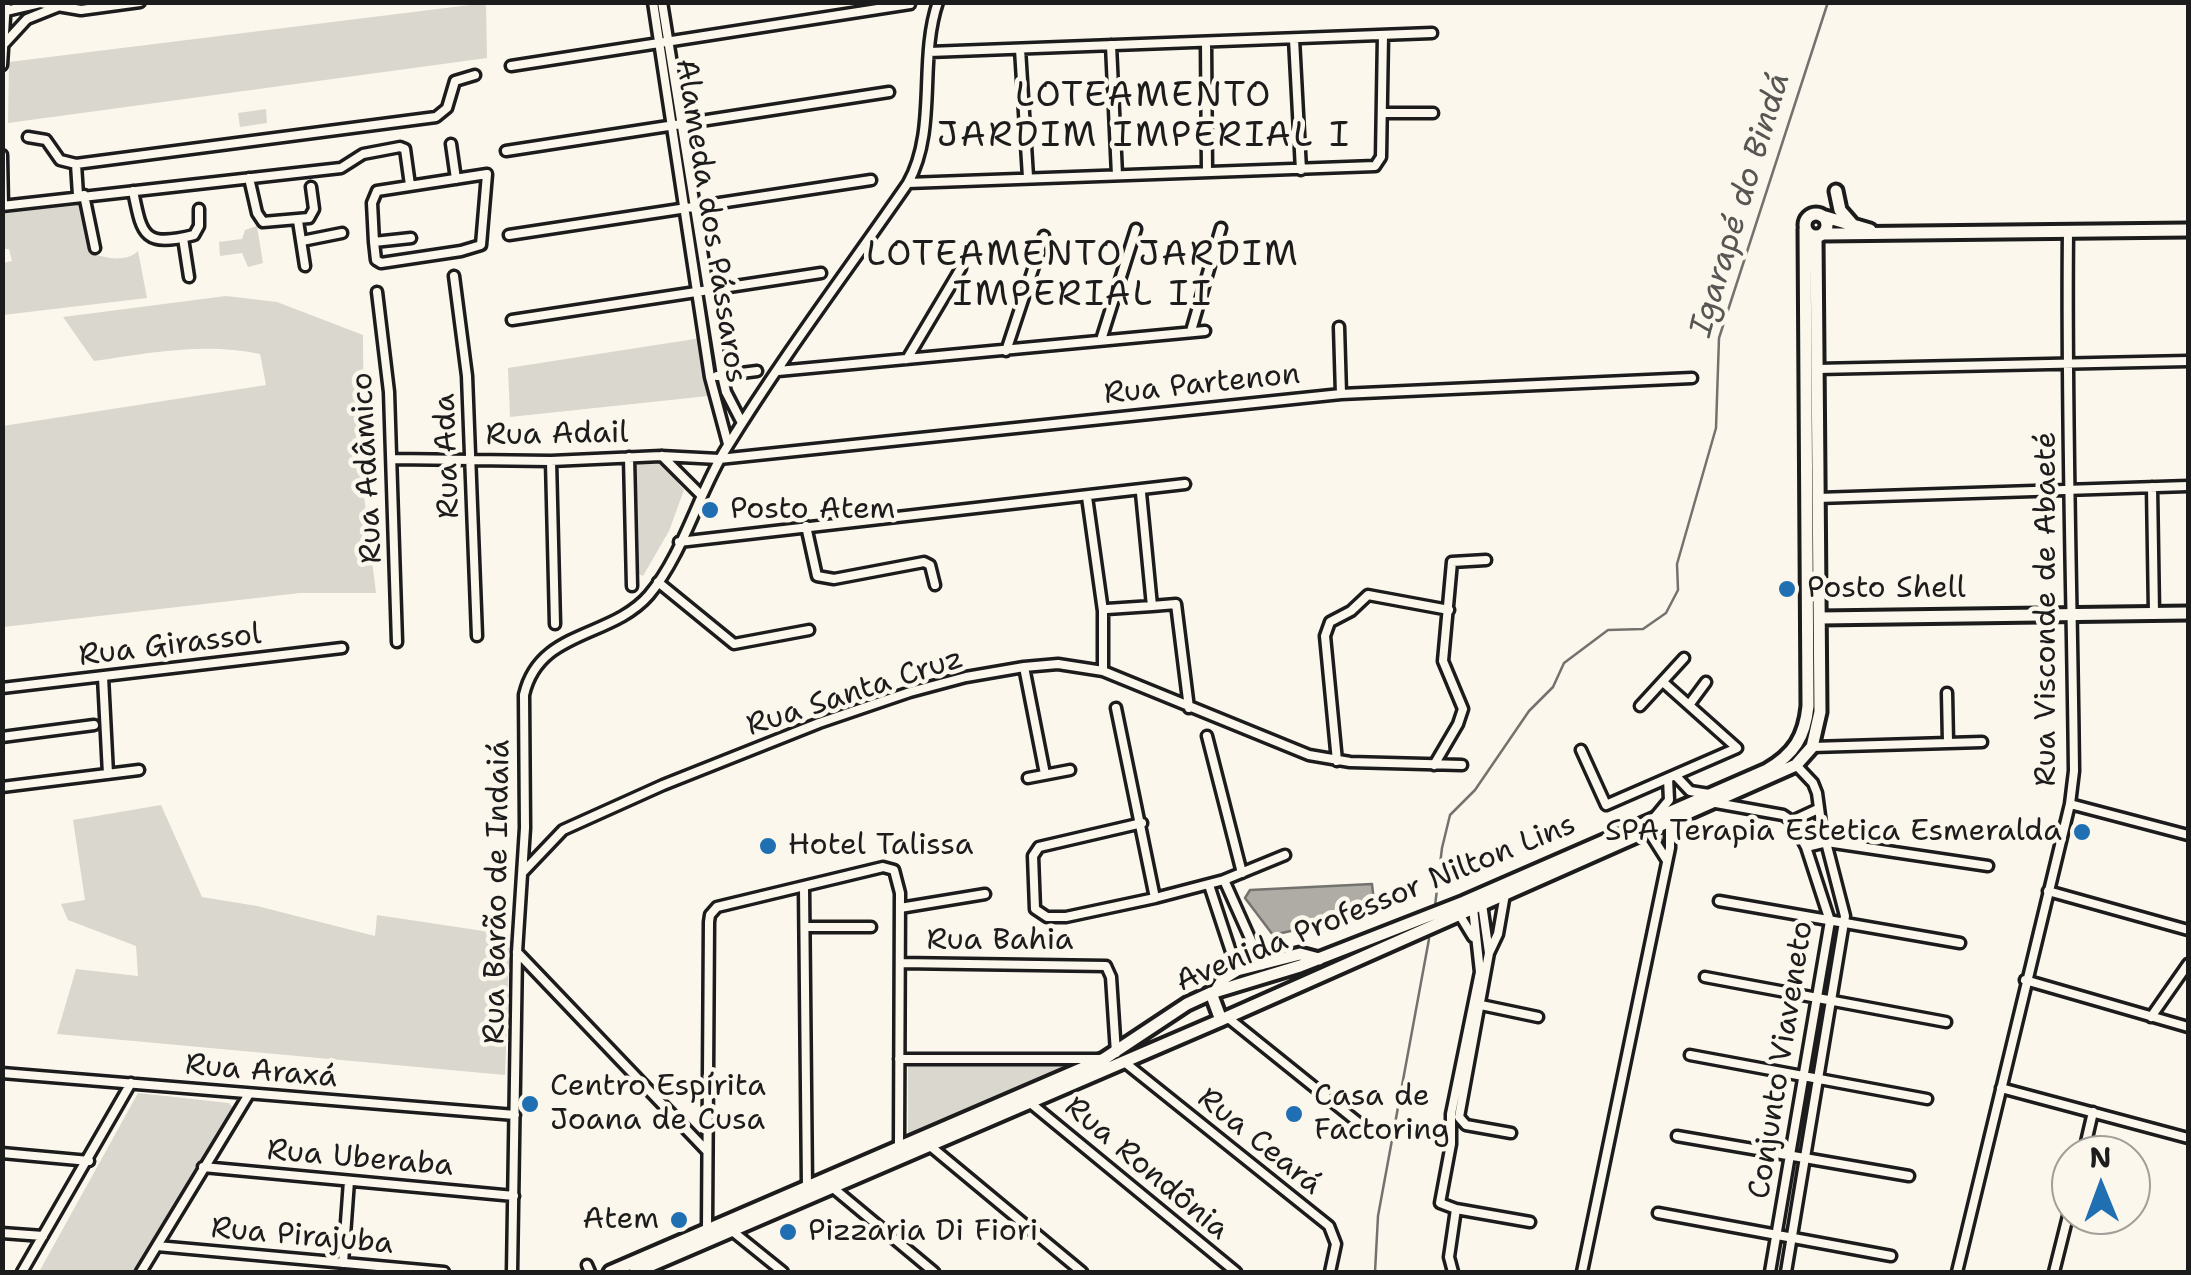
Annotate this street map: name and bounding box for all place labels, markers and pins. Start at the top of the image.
place label: Posto Atem [730,492,895,528]
marker: Posto Atem [699,499,721,521]
place label: Posto Shell [1807,571,1966,607]
marker: Posto Shell [1776,578,1798,600]
place label: SPA Terapia Estetica Esmeralda [1605,814,2062,850]
marker: SPA Terapia Estetica Esmeralda [2071,821,2093,843]
place label: Hotel Talissa [788,828,973,864]
marker: Hotel Talissa [757,835,779,857]
place label: Centro Espírita Joana de Cusa [550,1069,766,1140]
place label: Casa de Factoring [1314,1079,1450,1150]
marker: Centro Espírita Joana de Cusa [519,1093,541,1115]
marker: Casa de Factoring [1283,1103,1305,1125]
place label: Atem [583,1202,659,1238]
marker: Atem [668,1209,690,1231]
place label: Pizzaria Di Fiori [808,1214,1038,1250]
marker: Pizzaria Di Fiori [777,1221,799,1243]

